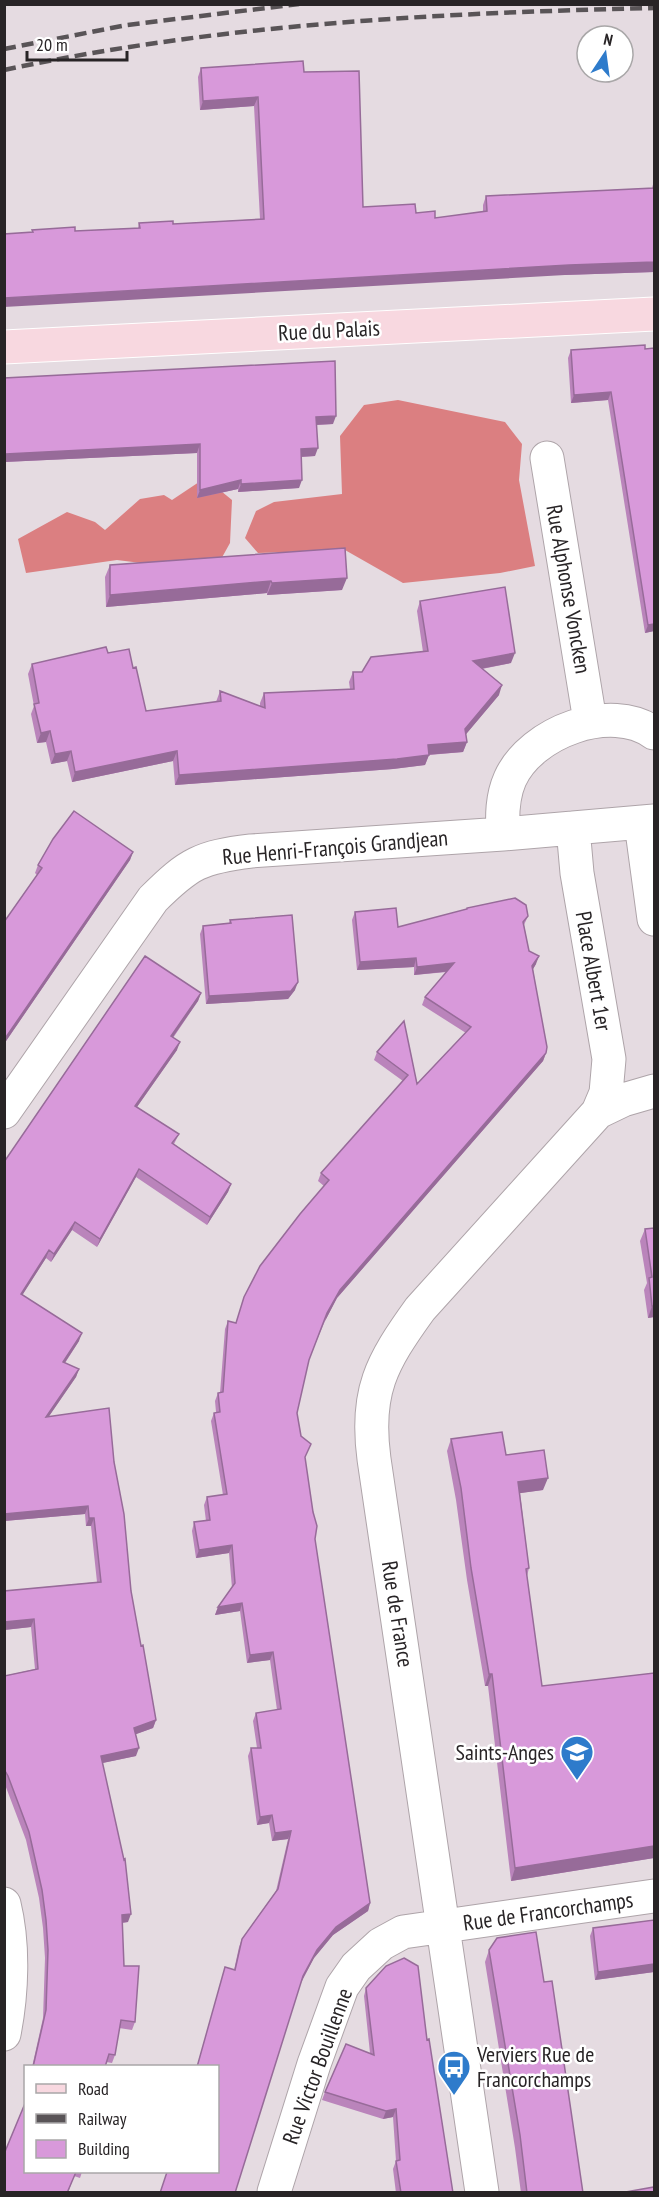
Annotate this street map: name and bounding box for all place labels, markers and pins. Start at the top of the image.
school or university icon: Saints-Anges [559,1734,595,1781]
place label: Saints-Anges [456,1738,554,1766]
place label: Verviers Rue de Francorchamps [476,2040,594,2093]
bus stop icon: Verviers Rue de Francorchamps [436,2049,472,2096]

